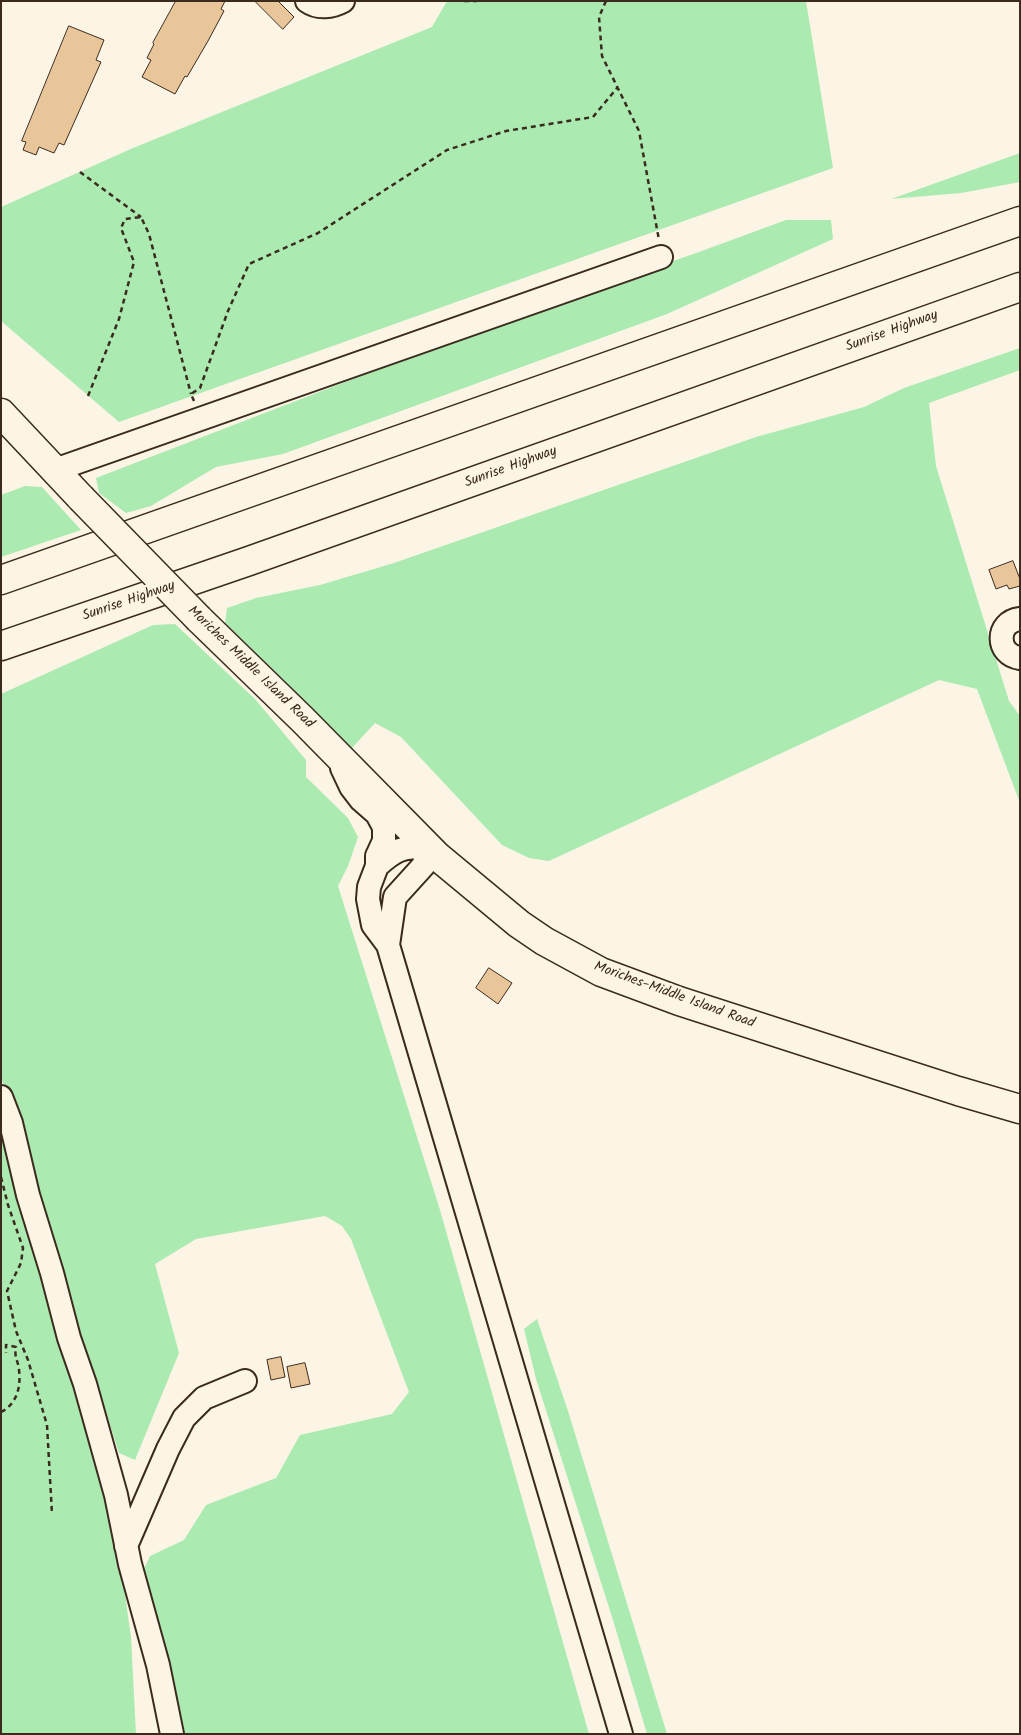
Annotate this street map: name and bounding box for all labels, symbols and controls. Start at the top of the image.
street label: Sunrise Highway [844,308,940,356]
street label: Sunrise Highway [463,444,559,492]
street label: Sunrise Highway [80,578,178,626]
street label: Moriches Middle Island Road [183,603,317,733]
street label: Moriches-Middle Island Road [591,959,757,1033]

